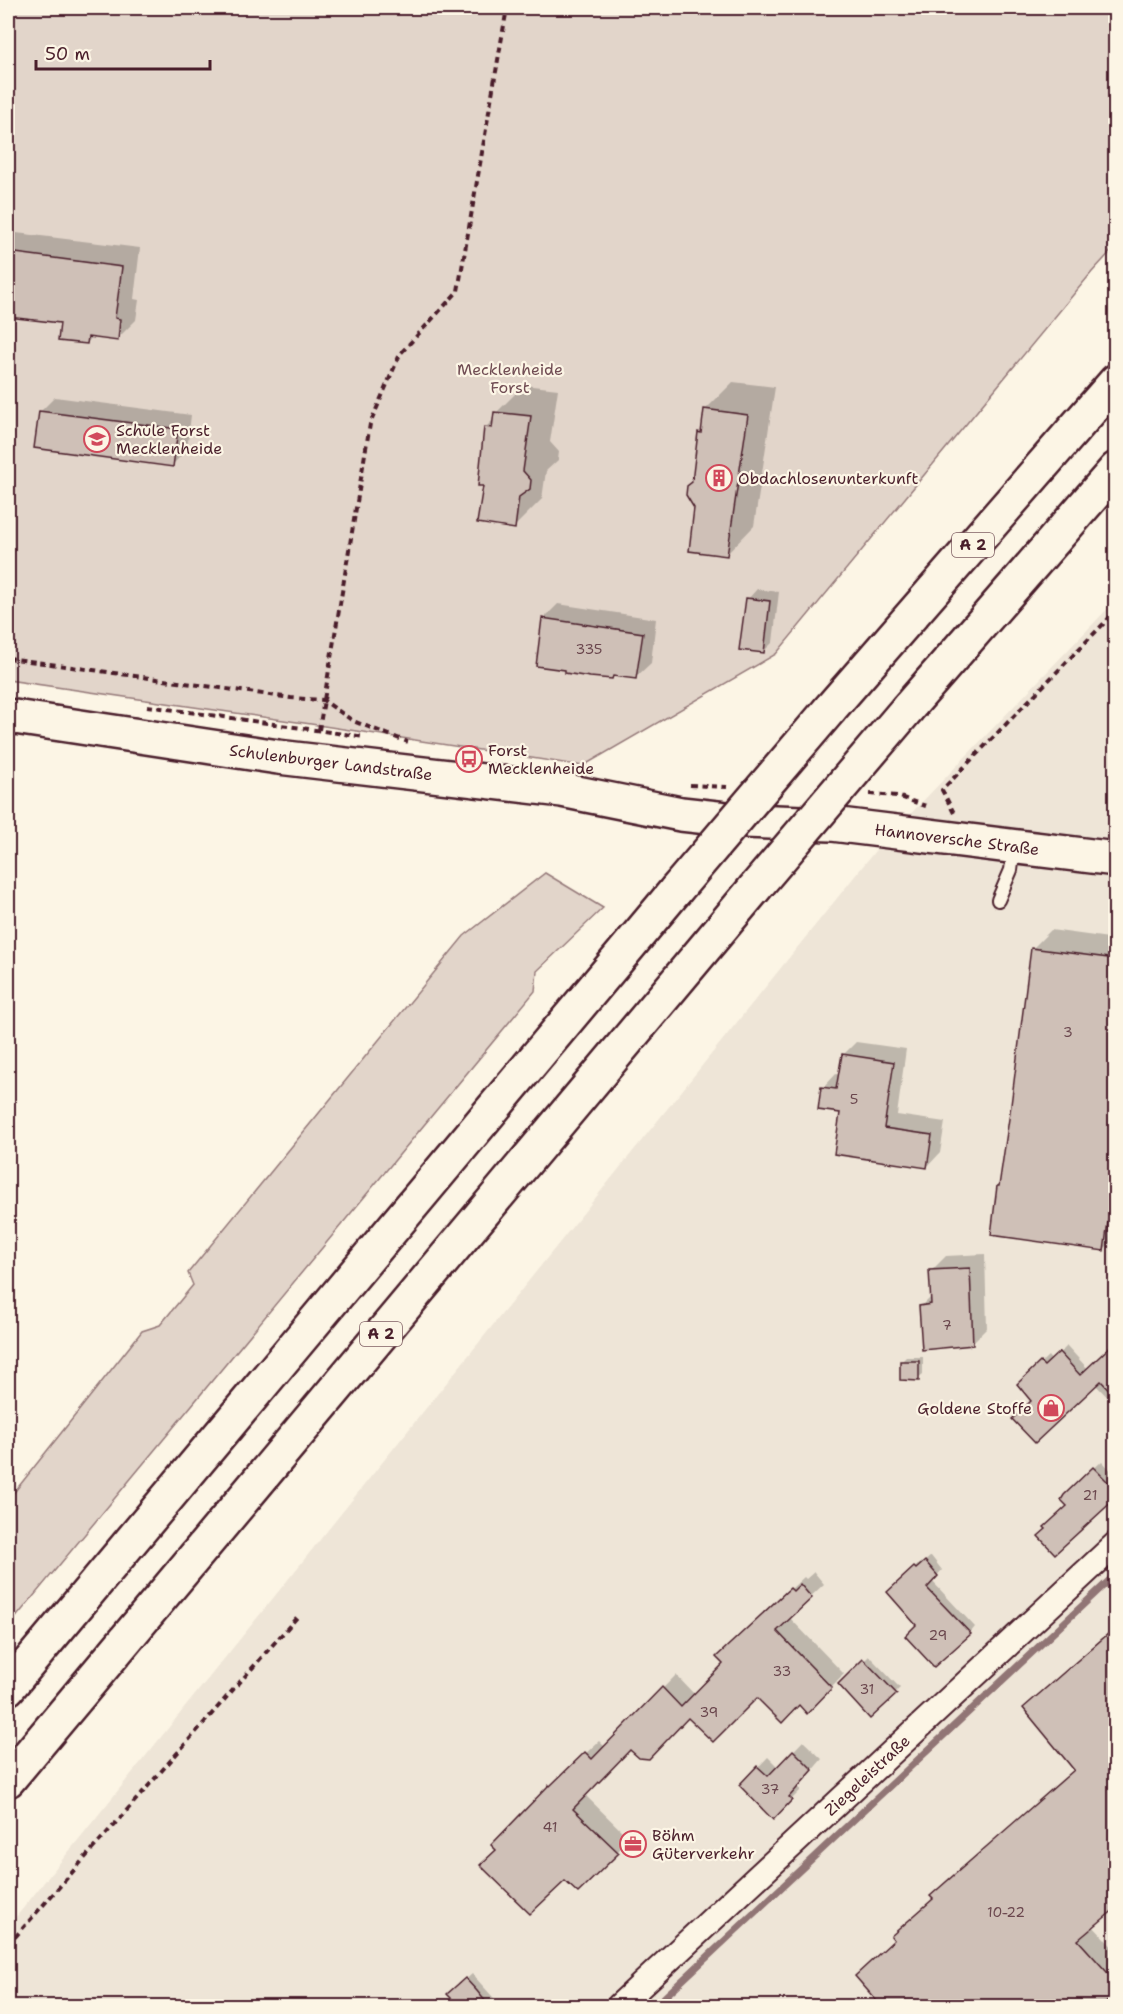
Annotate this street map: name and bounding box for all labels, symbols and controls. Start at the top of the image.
scale bar [36,33,210,71]
text: 50 m [45,42,90,66]
park label: Mecklenheide Forst [457,359,563,398]
place label: Schule Forst Mecklenheide [116,420,222,459]
school or university icon: Schule Forst Mecklenheide [82,424,112,454]
building icon: Obdachlosenunterkunft [704,463,734,493]
place label: Obdachlosenunterkunft [738,468,918,489]
road number: A 2 [952,533,994,557]
house number: 335 [576,640,602,658]
street label: Schulenburger Landstraße [228,740,434,785]
place label: Forst Mecklenheide [488,740,594,779]
bus stop icon: Forst Mecklenheide [454,744,484,774]
street label: Hannoversche Straße [873,819,1040,860]
house number: 3 [1063,1023,1073,1041]
house number: 5 [850,1090,858,1108]
house number: 7 [942,1316,952,1334]
road number: A 2 [360,1322,402,1346]
shop icon: Goldene Stoffe [1036,1393,1066,1423]
place label: Goldene Stoffe [917,1398,1032,1419]
house number: 21 [1083,1486,1097,1504]
house number: 29 [929,1626,947,1644]
house number: 33 [773,1662,791,1680]
house number: 31 [860,1680,874,1698]
house number: 39 [700,1703,718,1721]
street label: Ziegeleistraße [820,1730,915,1820]
house number: 37 [761,1780,779,1798]
house number: 41 [543,1818,557,1836]
place label: Böhm Güterverkehr [652,1825,755,1864]
office icon: Böhm Güterverkehr [618,1829,648,1859]
house number: 10-22 [987,1903,1025,1921]

